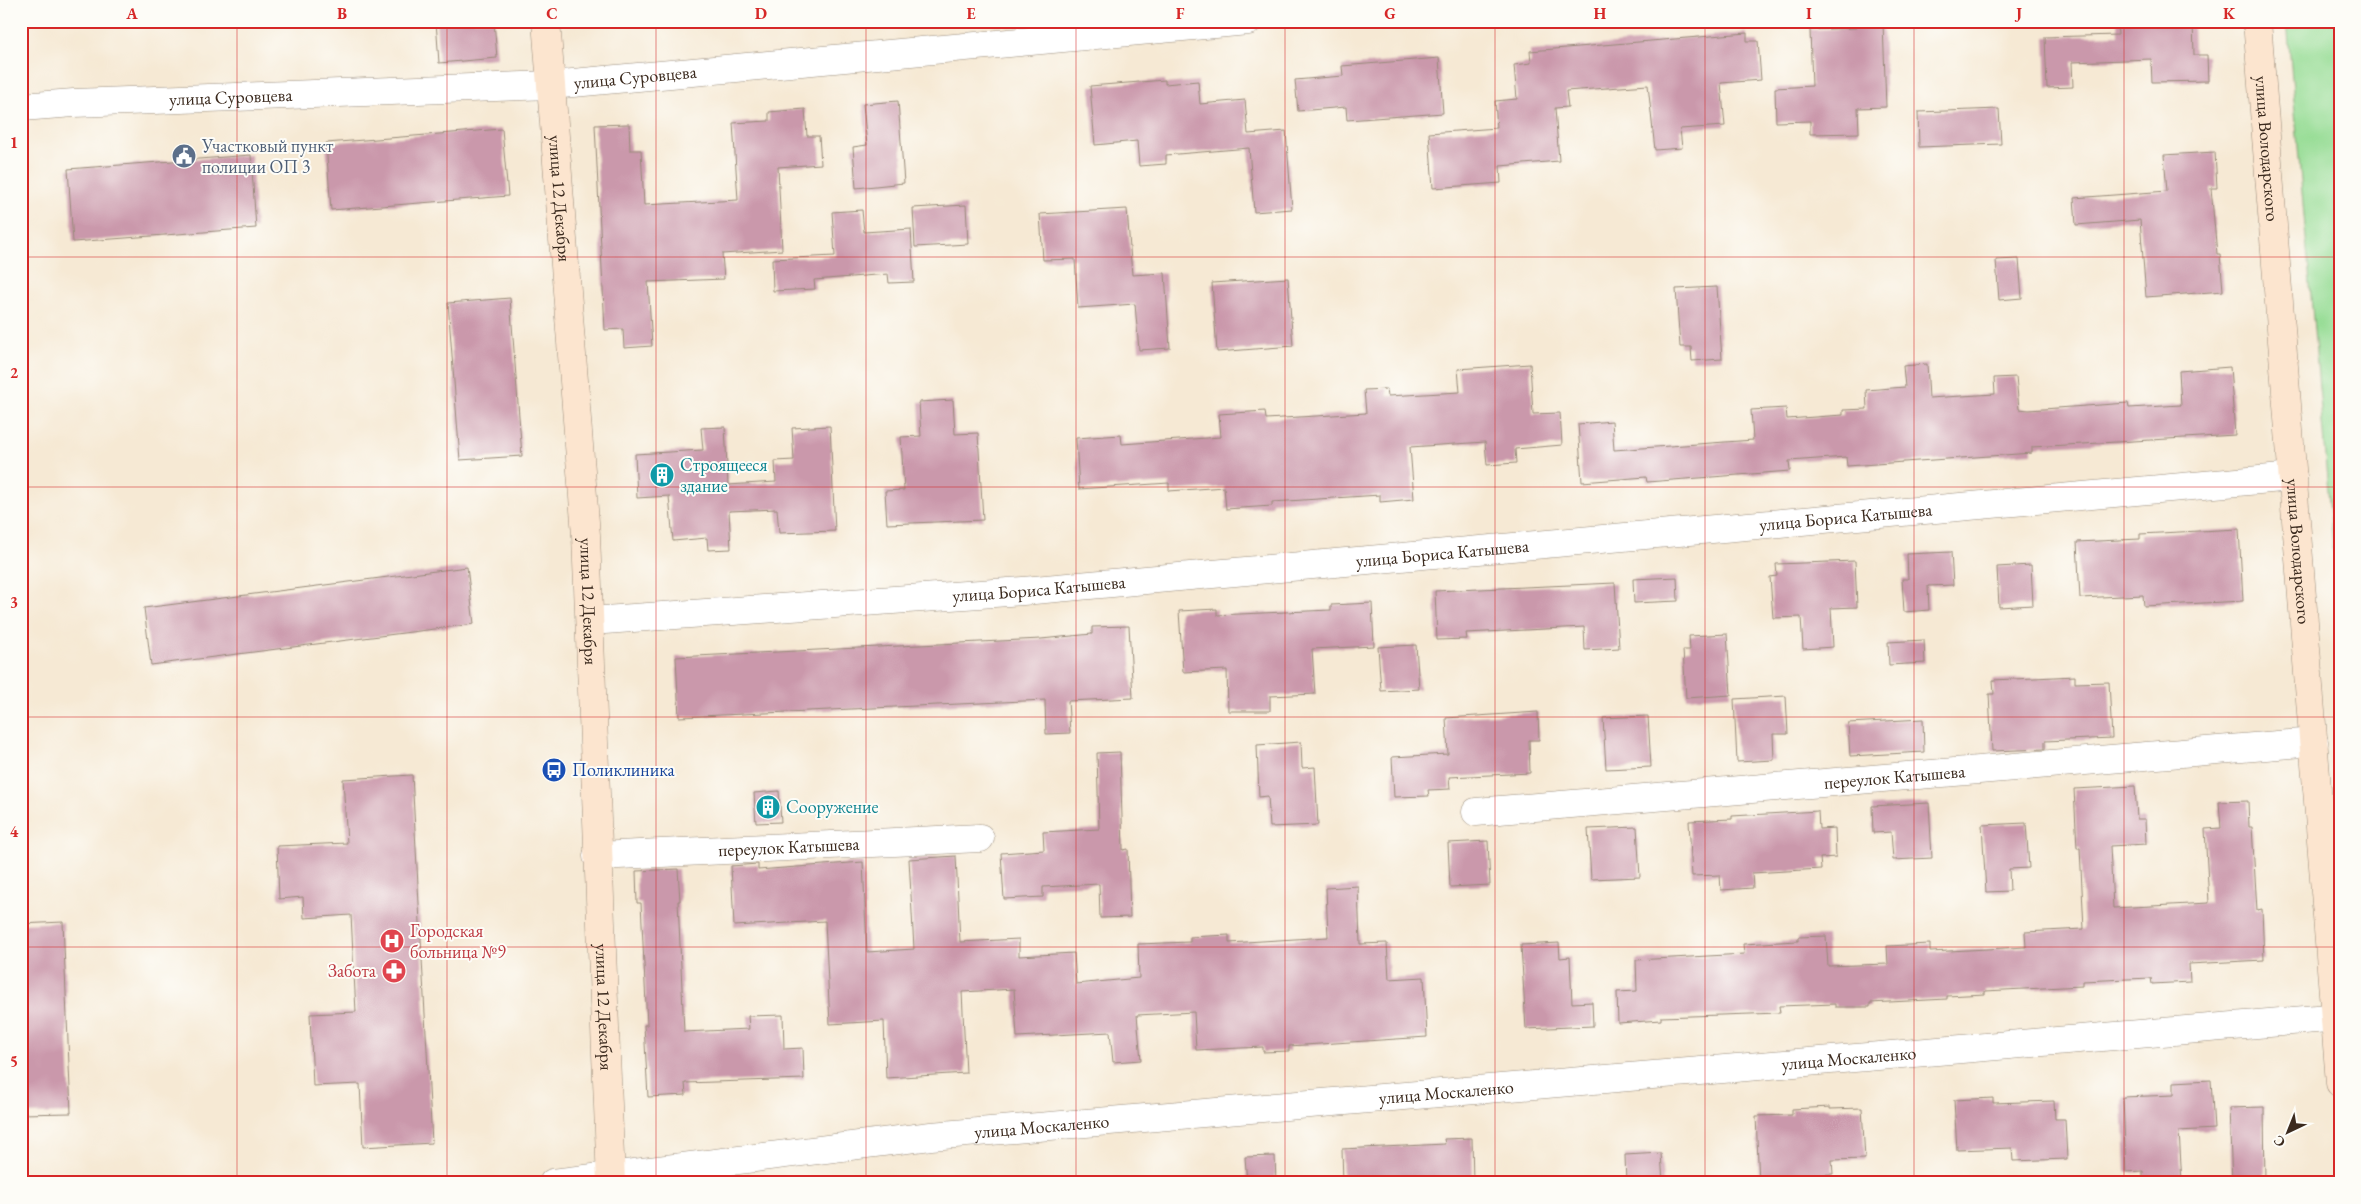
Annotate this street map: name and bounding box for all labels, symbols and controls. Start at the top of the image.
text: A [125,3,138,24]
text: B [337,3,347,24]
text: C [546,3,558,24]
text: D [755,3,767,24]
text: E [966,3,976,24]
text: F [1176,3,1185,24]
text: G [1384,3,1396,24]
text: H [1594,3,1607,24]
text: I [1806,3,1812,24]
text: J [2014,3,2022,24]
text: K [2223,3,2236,24]
street label: улица Суровцева [573,60,698,94]
street label: улица Володарского [2250,75,2285,222]
street label: улица Суровцева [169,83,294,110]
text: 1 [10,132,18,153]
place label: Участковый пункт полиции ОП 3 [201,134,334,178]
street label: улица 12 Декабря [544,134,577,263]
public building icon: Участковый пункт полиции ОП 3 [171,143,197,169]
text: 2 [10,362,19,383]
place label: Строящееся здание [680,453,768,497]
building icon: Строящееся здание [649,462,675,488]
street label: улица Володарского [2282,478,2316,625]
street label: улица Бориса Катышева [1758,497,1934,536]
street label: улица Бориса Катышева [1355,534,1531,572]
street label: улица 12 Декабря [575,537,603,665]
street label: улица Бориса Катышева [951,570,1127,607]
text: 3 [10,592,18,613]
bus stop icon: Поликлиника [541,757,567,783]
place label: Поликлиника [572,758,676,781]
street label: переулок Катышева [1823,759,1967,794]
building icon: Сооружение [755,794,781,820]
place label: Сооружение [786,795,879,818]
text: 4 [10,821,19,842]
street label: переулок Катышева [718,832,861,861]
place label: Городская больница №9 [410,919,506,963]
hospital icon: Городская больница №9 [379,928,405,954]
street label: улица 12 Декабря [591,943,619,1071]
pharmacy icon: Забота [381,958,407,984]
place label: Забота [328,959,377,982]
street label: улица Москаленко [1780,1041,1917,1075]
text: 5 [10,1051,18,1072]
street label: улица Москаленко [1378,1075,1515,1109]
north arrow [2264,1106,2314,1156]
street label: улица Москаленко [973,1109,1110,1143]
text: С [2269,1131,2289,1151]

